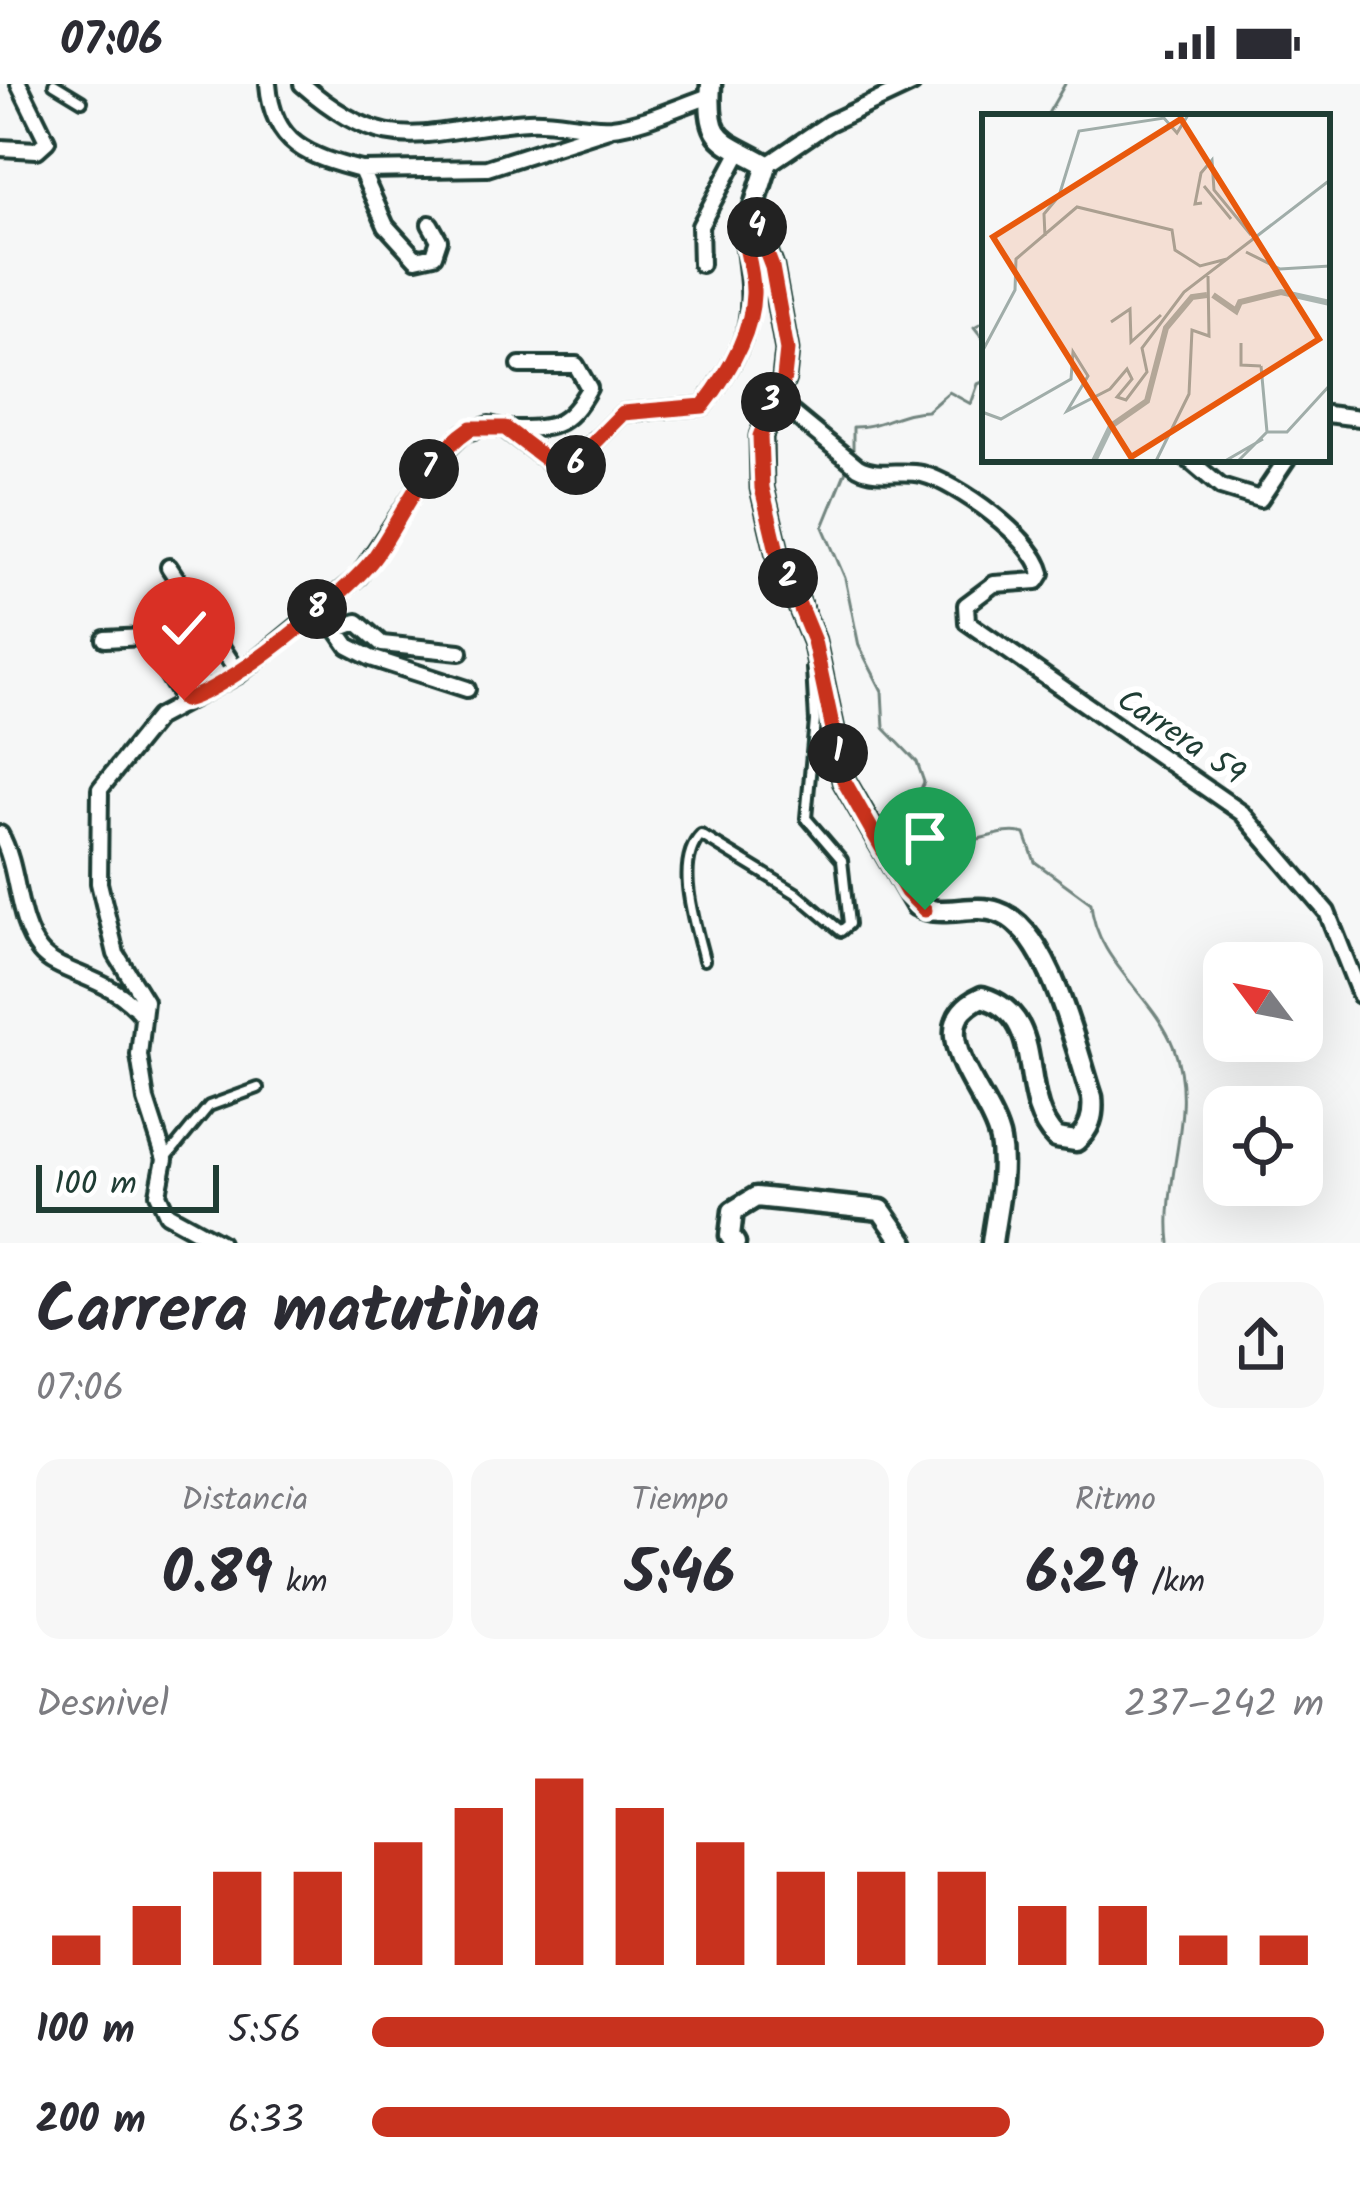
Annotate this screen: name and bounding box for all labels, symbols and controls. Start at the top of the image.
text: 07:06 [60,6,163,78]
inset map [982,114,1330,462]
pin: 4 [727,197,787,257]
text: 4 [748,200,766,253]
pin: 3 [741,372,801,432]
text: 3 [762,375,780,428]
pin: 6 [546,435,606,495]
text: 6 [567,438,585,491]
pin: 7 [399,439,459,499]
text: 7 [421,442,437,495]
pin: 2 [758,548,818,608]
text: 2 [778,551,798,604]
pin [133,577,235,700]
pin: 8 [287,579,347,639]
text: 8 [307,582,327,635]
icon: check [151,595,217,661]
street label: Carrera 59 [1105,675,1255,801]
pin: 1 [808,723,868,783]
text: 1 [833,726,843,779]
pin [874,787,976,910]
icon: arrive [892,805,958,871]
north arrow [1203,942,1323,1062]
map controls [1203,942,1323,1206]
button: locate [1203,1086,1323,1206]
scale bar [36,1159,219,1212]
text: 100 m [54,1159,137,1212]
text: Carrera matutina [36,1261,540,1366]
button: share [1198,1282,1324,1408]
text: 07:06 [36,1359,124,1421]
text: Distancia [181,1475,308,1528]
text: Tiempo [631,1475,729,1528]
text: Ritmo [1075,1475,1156,1528]
text: 0.89 [162,1528,273,1624]
text: 5:46 [625,1528,735,1624]
text: 6:29 [1026,1528,1138,1624]
text: km [273,1557,328,1610]
text: /km [1138,1557,1205,1610]
text: Desnivel [36,1675,169,1737]
text: 237–242 m [1124,1675,1324,1737]
text: 100 m [36,2001,135,2063]
text: 5:56 [228,2001,301,2063]
text: 200 m [36,2091,146,2153]
text: 6:33 [228,2091,304,2153]

